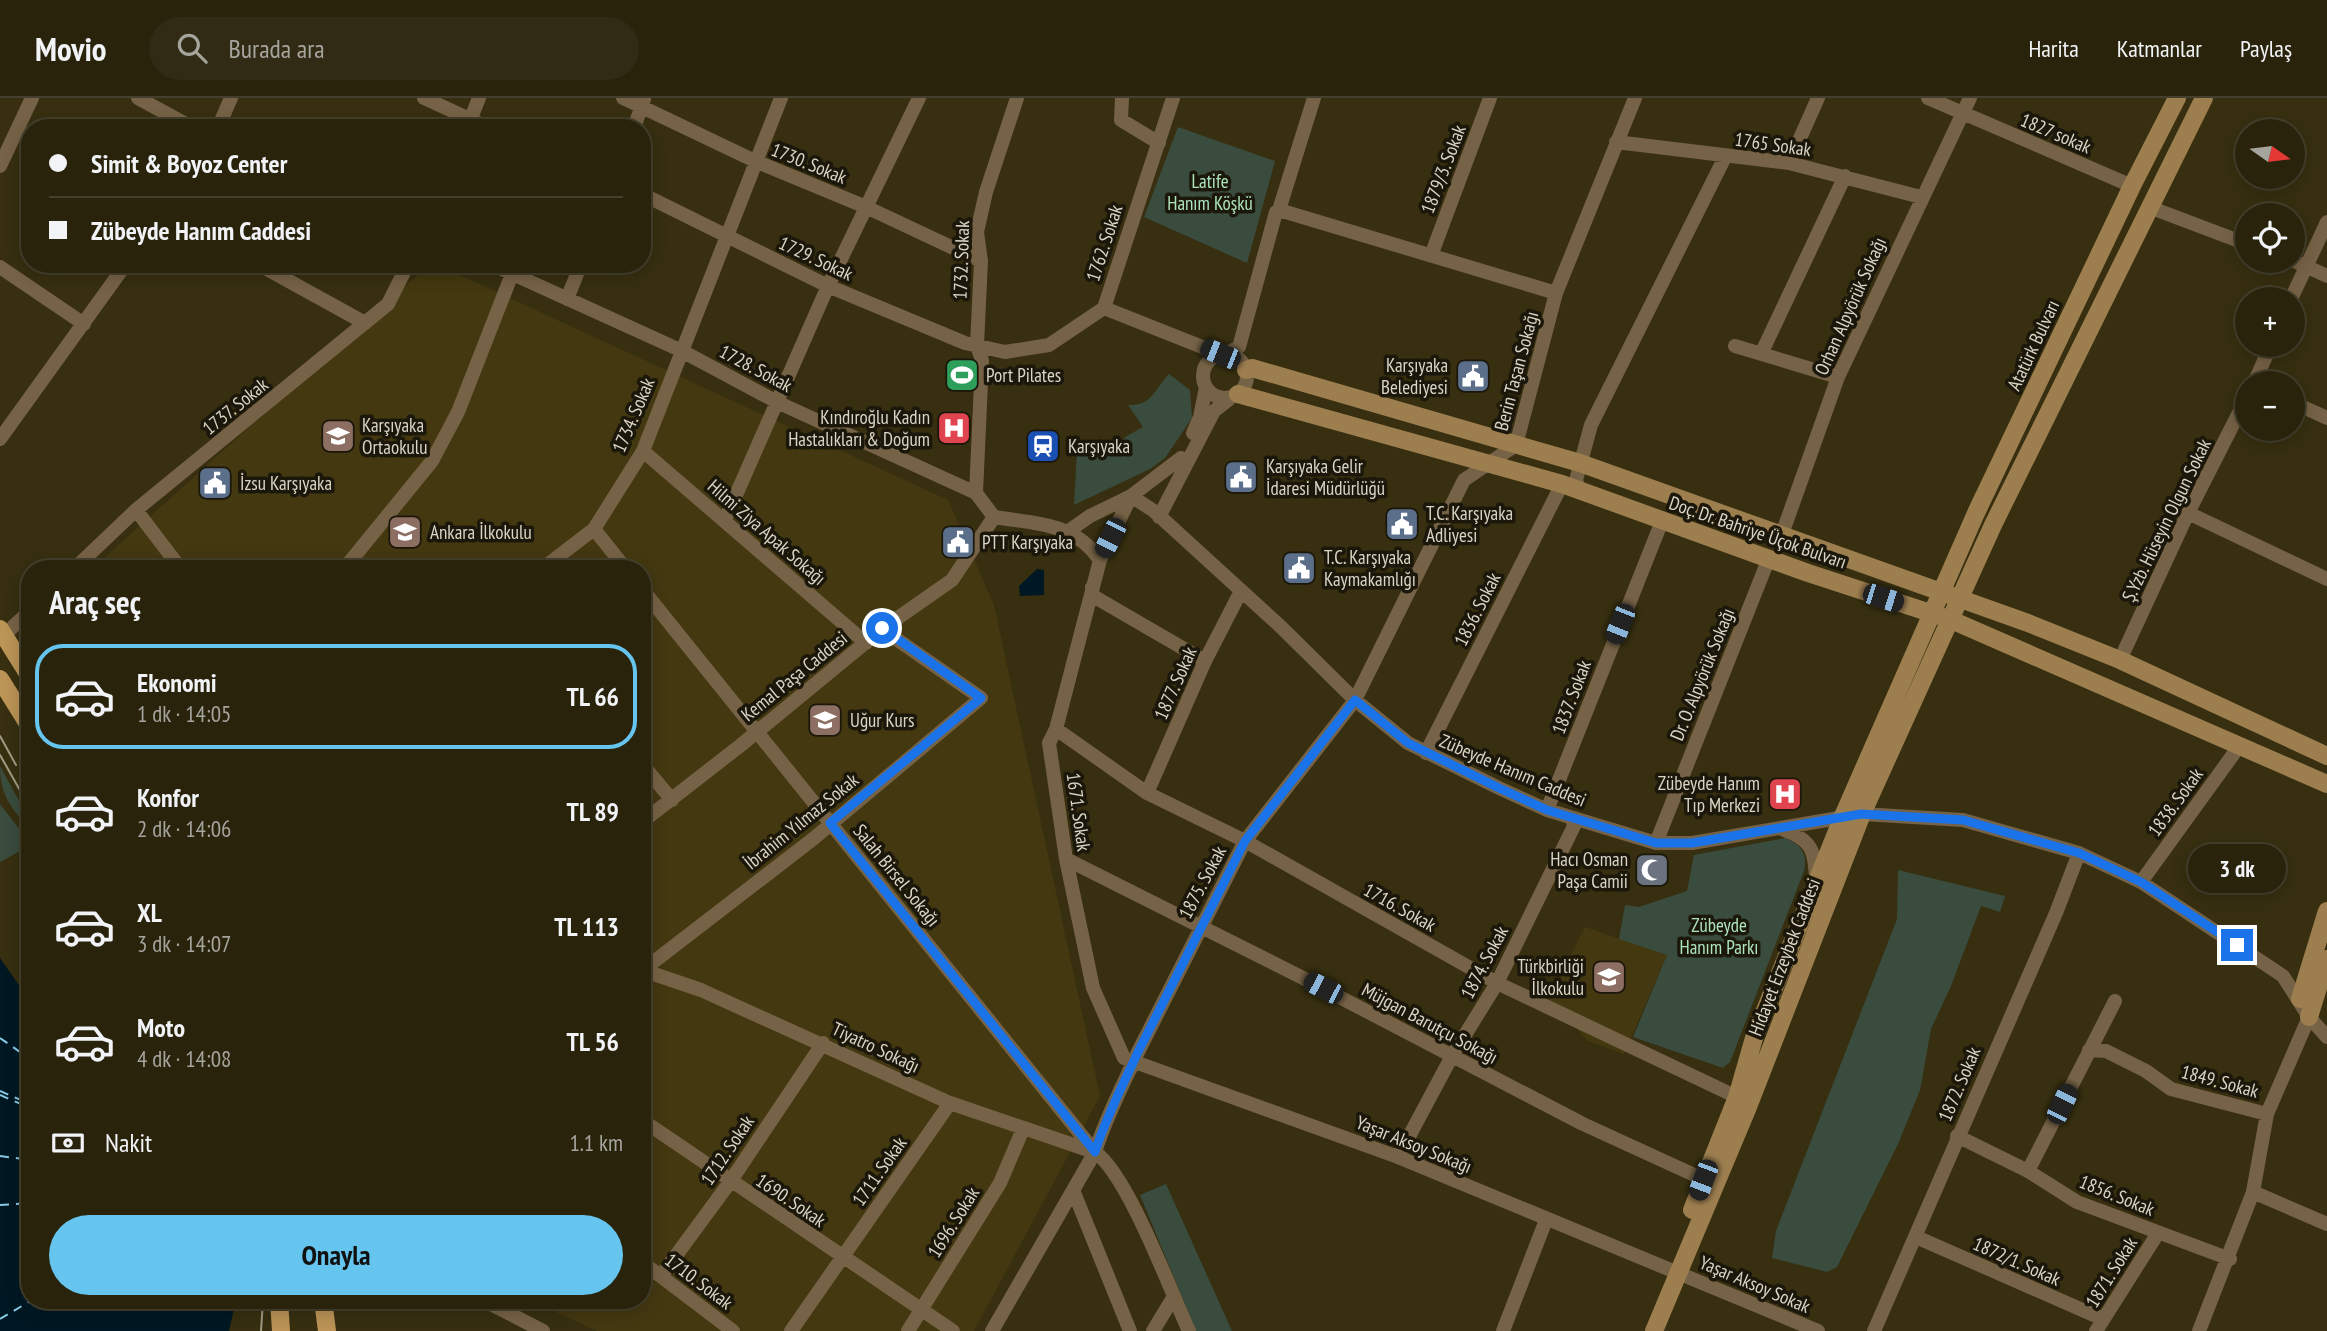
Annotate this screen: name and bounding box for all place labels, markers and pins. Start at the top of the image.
place label: Karşıyaka Belediyesi [1381,353,1448,399]
sports icon: Port Pilates [943,356,981,394]
public building icon: Karşıyaka Belediyesi [1454,357,1492,395]
place label: Port Pilates [986,363,1061,387]
place label: Kındıroğlu Kadın Hastalıkları & Doğum [788,405,930,451]
hospital icon: Kındıroğlu Kadın Hastalıkları & Doğum [935,409,973,447]
place label: Karşıyaka Ortaokulu [362,413,427,459]
school or university icon: Karşıyaka Ortaokulu [319,417,357,455]
station icon: Karşıyaka [1024,427,1062,465]
place label: Karşıyaka [1068,434,1130,458]
place label: Karşıyaka Gelir İdaresi Müdürlüğü [1266,454,1385,500]
public building icon: Karşıyaka Gelir İdaresi Müdürlüğü [1222,458,1260,496]
public building icon: İzsu Karşıyaka [196,464,234,502]
place label: İzsu Karşıyaka [240,471,332,495]
place label: T.C. Karşıyaka Adliyesi [1426,501,1513,547]
public building icon: T.C. Karşıyaka Adliyesi [1383,505,1421,543]
school or university icon: Ankara İlkokulu [386,513,424,551]
place label: Ankara İlkokulu [430,520,532,544]
public building icon: PTT Karşıyaka [939,523,977,561]
place label: PTT Karşıyaka [982,530,1073,554]
place label: T.C. Karşıyaka Kaymakamlığı [1324,545,1416,591]
public building icon: T.C. Karşıyaka Kaymakamlığı [1280,549,1318,587]
school or university icon: Uğur Kurs [806,701,844,739]
place label: Uğur Kurs [850,708,914,732]
place label: Zübeyde Hanım Tıp Merkezi [1658,771,1760,817]
hospital icon: Zübeyde Hanım Tıp Merkezi [1766,775,1804,813]
place label: Hacı Osman Paşa Camii [1550,847,1628,893]
mosque icon: Hacı Osman Paşa Camii [1633,851,1671,889]
place label: Türkbirliği İlkokulu [1517,954,1584,1000]
school or university icon: Türkbirliği İlkokulu [1590,958,1628,996]

